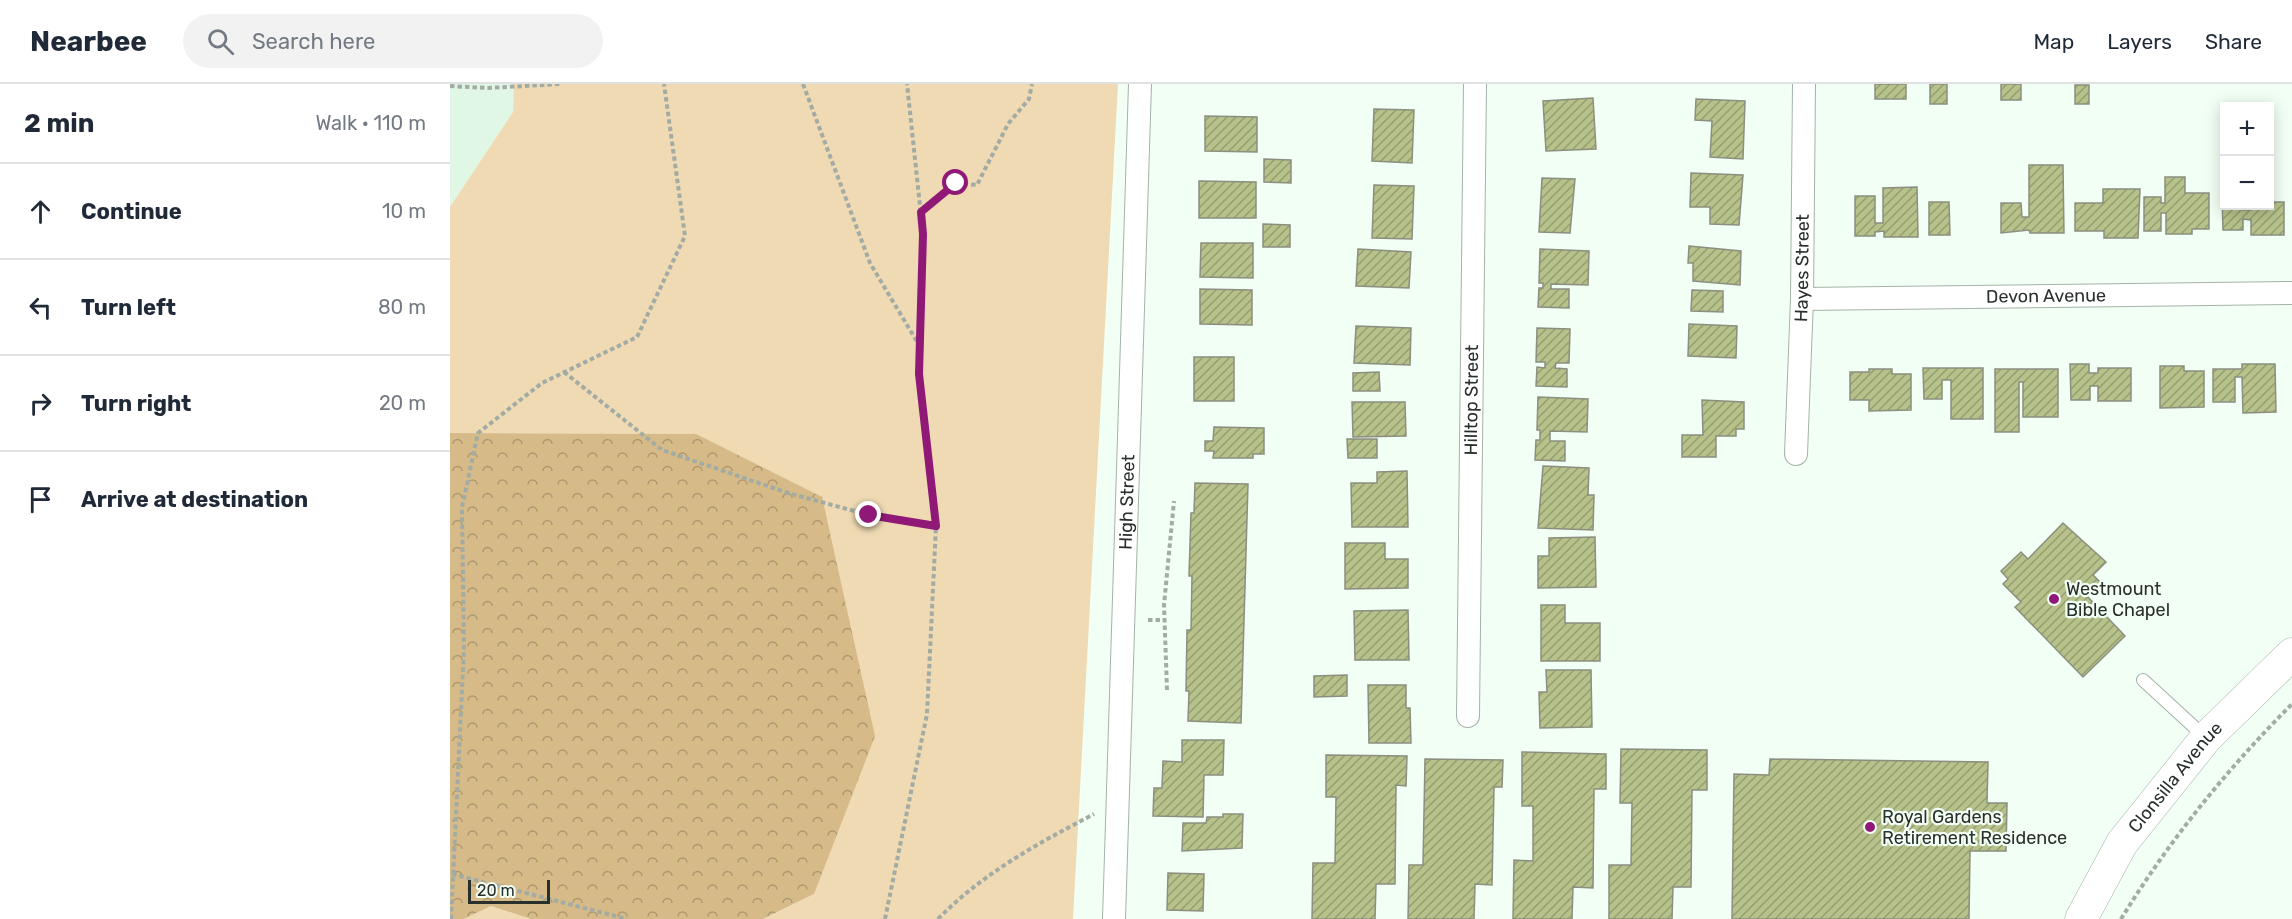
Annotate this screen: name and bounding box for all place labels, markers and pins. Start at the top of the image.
place label: Westmount Bible Chapel [2066,578,2170,621]
marker: Westmount Bible Chapel [2047,592,2061,606]
place label: Royal Gardens Retirement Residence [1882,806,2067,849]
marker: Royal Gardens Retirement Residence [1863,820,1877,834]

